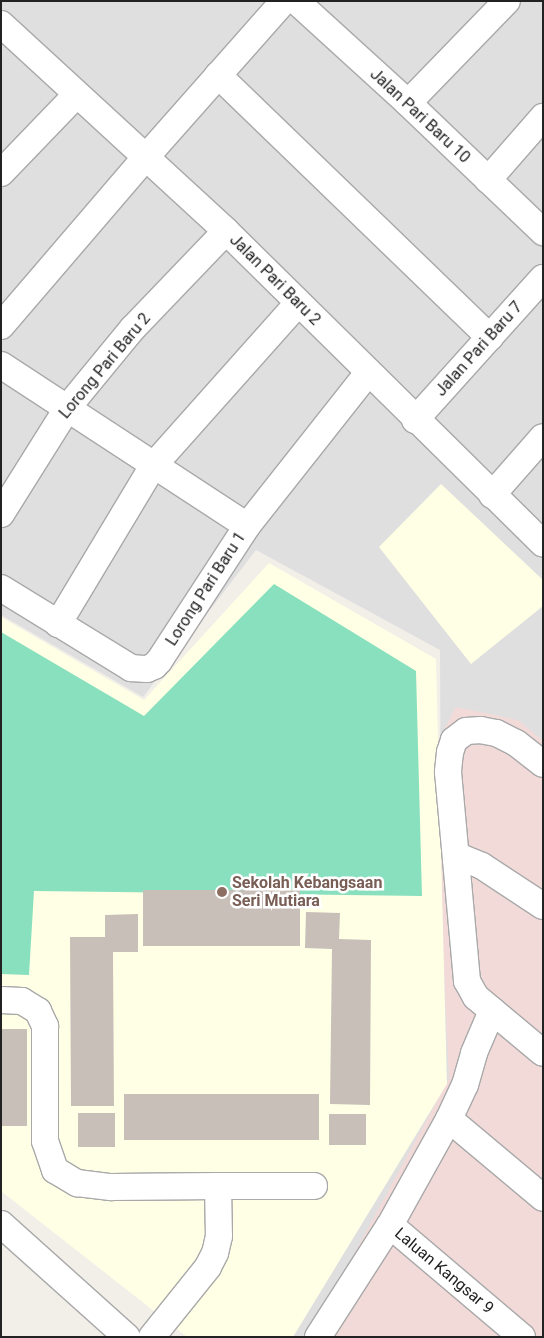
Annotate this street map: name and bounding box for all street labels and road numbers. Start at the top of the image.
street label: Jalan Pari Baru 10 [366,65,474,167]
street label: Jalan Pari Baru 2 [226,231,324,329]
street label: Jalan Pari Baru 7 [431,298,527,400]
street label: Lorong Pari Baru 2 [55,309,155,423]
street label: Lorong Pari Baru 1 [162,529,250,649]
street label: Laluan Kangsar 9 [391,1224,497,1318]

